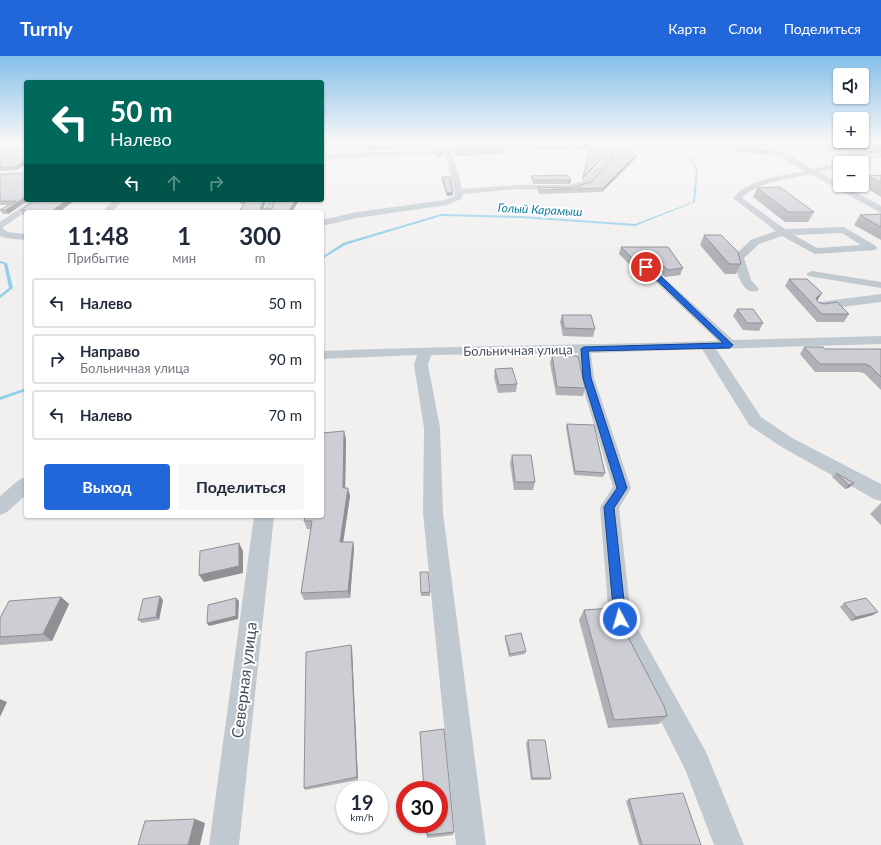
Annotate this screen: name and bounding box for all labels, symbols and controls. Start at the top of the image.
text: Turnly [20,17,73,40]
text: Карта [668,20,706,37]
text: Слои [728,20,762,37]
text: Поделиться [784,20,861,37]
map controls [833,68,869,192]
button: sound [833,68,869,104]
text: 50 m [110,94,173,128]
icon: left [44,96,96,148]
button: + [833,112,869,148]
text: Налево [110,128,172,150]
button: − [833,156,869,192]
icon: left [121,172,143,194]
icon: ahead [163,172,185,194]
icon: right [205,172,227,194]
water label: Голый Карамыш [497,200,583,219]
text: 11:48 [67,221,129,250]
text: 1 [177,221,191,250]
text: 300 [239,221,281,250]
text: Прибытие [67,250,129,266]
text: мин [172,250,196,266]
text: m [255,250,265,266]
pin [629,250,663,284]
icon: arrive [635,256,657,278]
icon: left [46,292,68,314]
text: Налево [80,294,132,312]
text: 50 m [268,294,302,312]
street label: Больничная улица [463,341,573,359]
text: Направо [80,342,140,360]
icon: right [46,348,68,370]
text: 90 m [268,350,302,368]
text: Больничная улица [80,360,190,376]
icon: left [46,404,68,426]
text: Налево [80,406,132,424]
text: 70 m [268,406,302,424]
button: Выход [44,464,170,510]
button: Поделиться [178,464,304,510]
position arrow [599,598,641,640]
street label: Северная улица [227,621,260,739]
speed limit sign: 30 [396,781,448,833]
text: 19 [350,790,374,814]
text: km/h [350,811,374,823]

